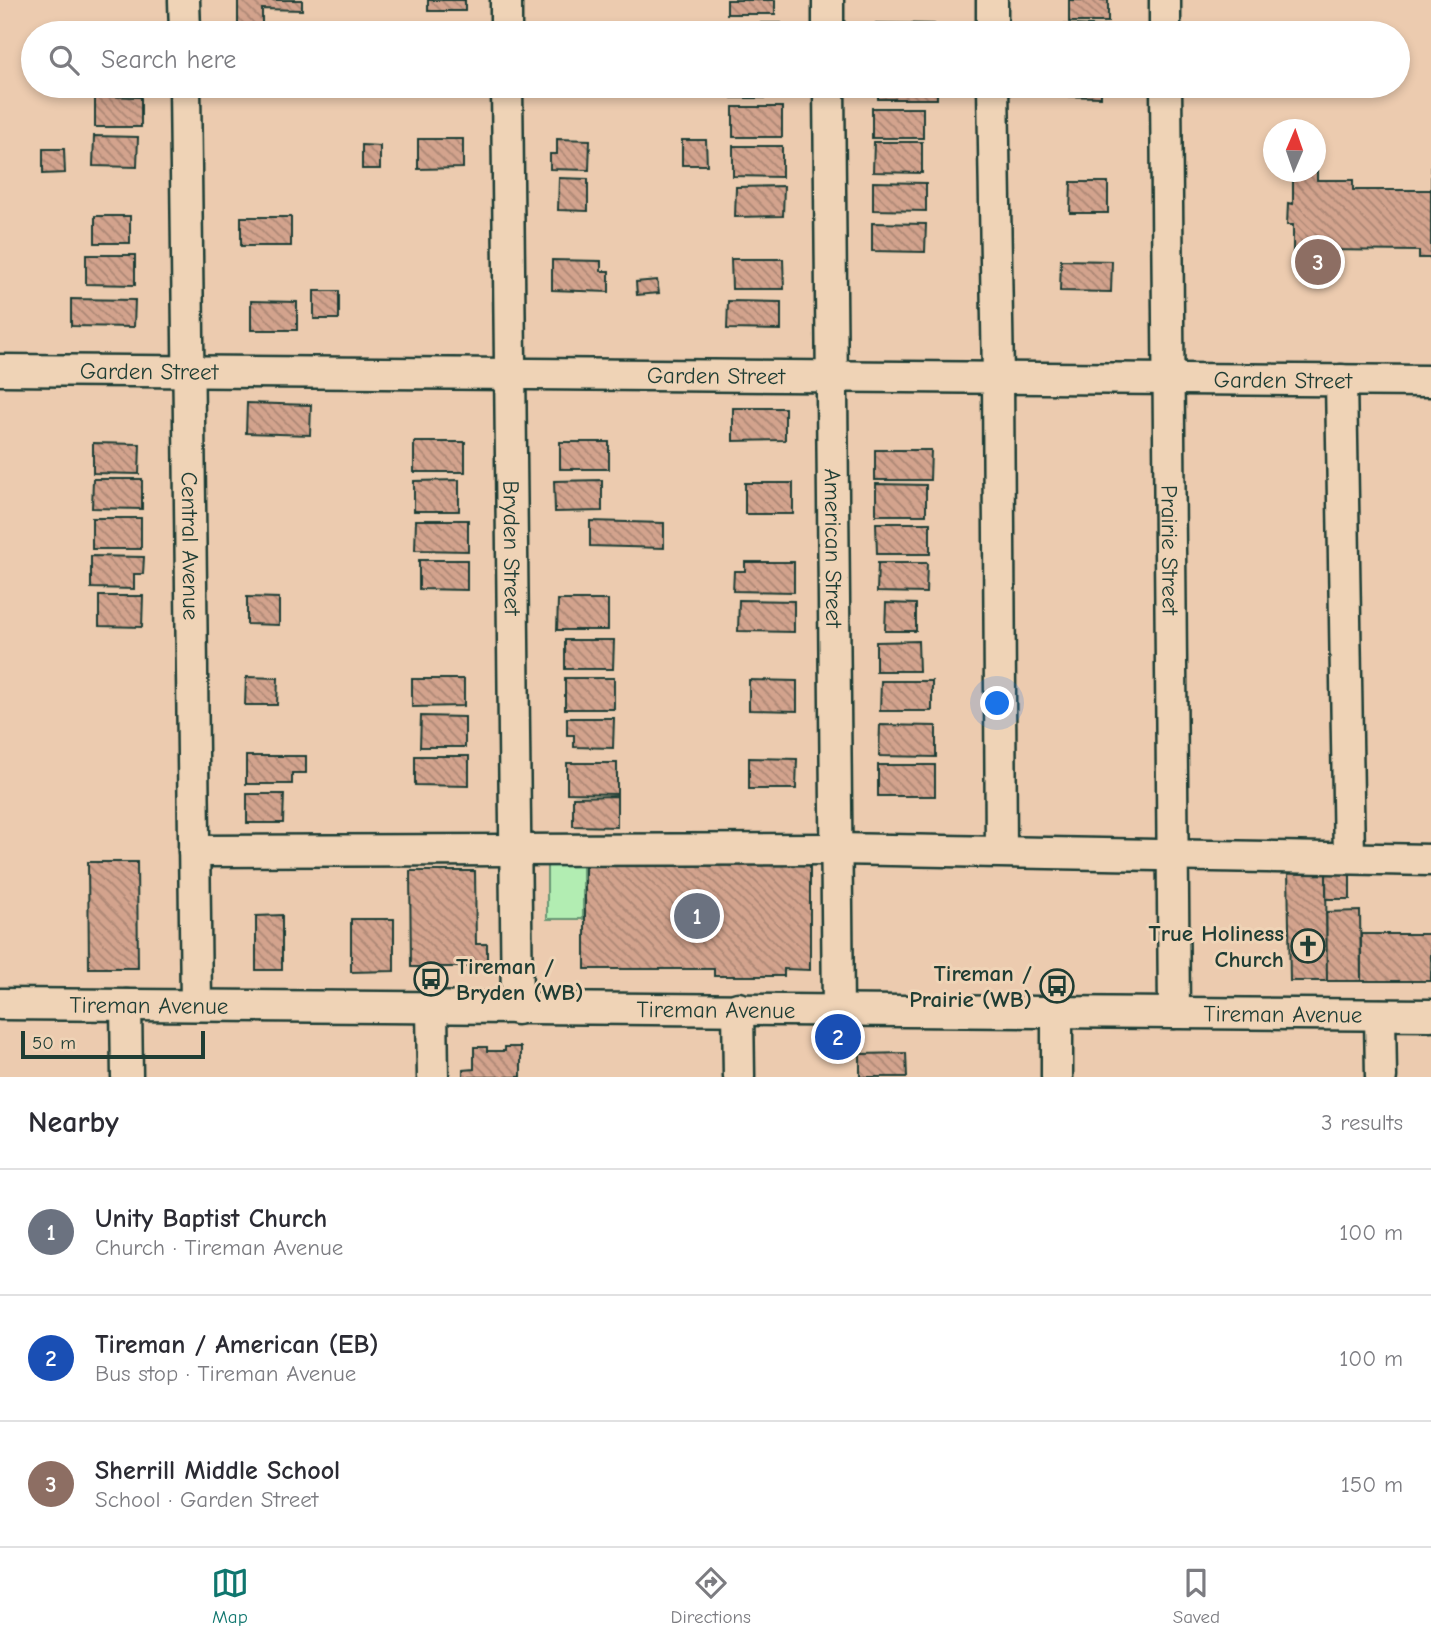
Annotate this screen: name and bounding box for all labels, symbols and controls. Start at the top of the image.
search box [21,21,1410,98]
icon: search [45,41,83,79]
text: Search here [101,45,236,75]
north arrow [1263,119,1326,182]
pin: 3 [1295,236,1341,288]
street label: Garden Street [80,357,220,385]
street label: Garden Street [647,361,787,390]
street label: Garden Street [1214,366,1354,394]
street label: American Street [819,468,848,629]
street label: Central Avenue [176,472,205,620]
street label: Bryden Street [498,480,526,617]
street label: Prairie Street [1156,485,1184,616]
your location [980,686,1014,720]
pin: 1 [674,890,720,942]
place label: True Holiness Church [1149,920,1284,973]
church icon: True Holiness Church [1289,927,1327,965]
place label: Tireman / Bryden (WB) [456,953,583,1006]
bus stop icon: Tireman / Bryden (WB) [412,960,450,998]
place label: Tireman / Prairie (WB) [909,960,1032,1013]
bus stop icon: Tireman / Prairie (WB) [1038,967,1076,1005]
street label: Tireman Avenue [69,991,229,1019]
street label: Tireman Avenue [636,995,796,1024]
street label: Tireman Avenue [1203,1000,1363,1028]
pin: 2 [815,1011,861,1063]
scale bar [21,1028,205,1060]
text: 50 m [32,1032,76,1054]
text: Nearby [28,1105,119,1140]
text: 3 results [1321,1109,1403,1136]
text: Unity Baptist Church [95,1204,327,1234]
text: 1 [46,1219,56,1246]
text: 100 m [1339,1219,1403,1246]
text: Church · Tireman Avenue [95,1234,343,1261]
text: Tireman / American (EB) [95,1330,379,1360]
text: 2 [45,1345,57,1372]
text: 100 m [1339,1345,1403,1372]
text: Bus stop · Tireman Avenue [95,1360,356,1387]
text: Sherrill Middle School [95,1456,340,1486]
text: 3 [45,1471,57,1498]
text: 150 m [1341,1471,1403,1498]
text: School · Garden Street [95,1486,318,1513]
tab: Map [211,1564,249,1628]
tab: Directions [671,1564,751,1628]
tab: Saved [1173,1564,1220,1628]

